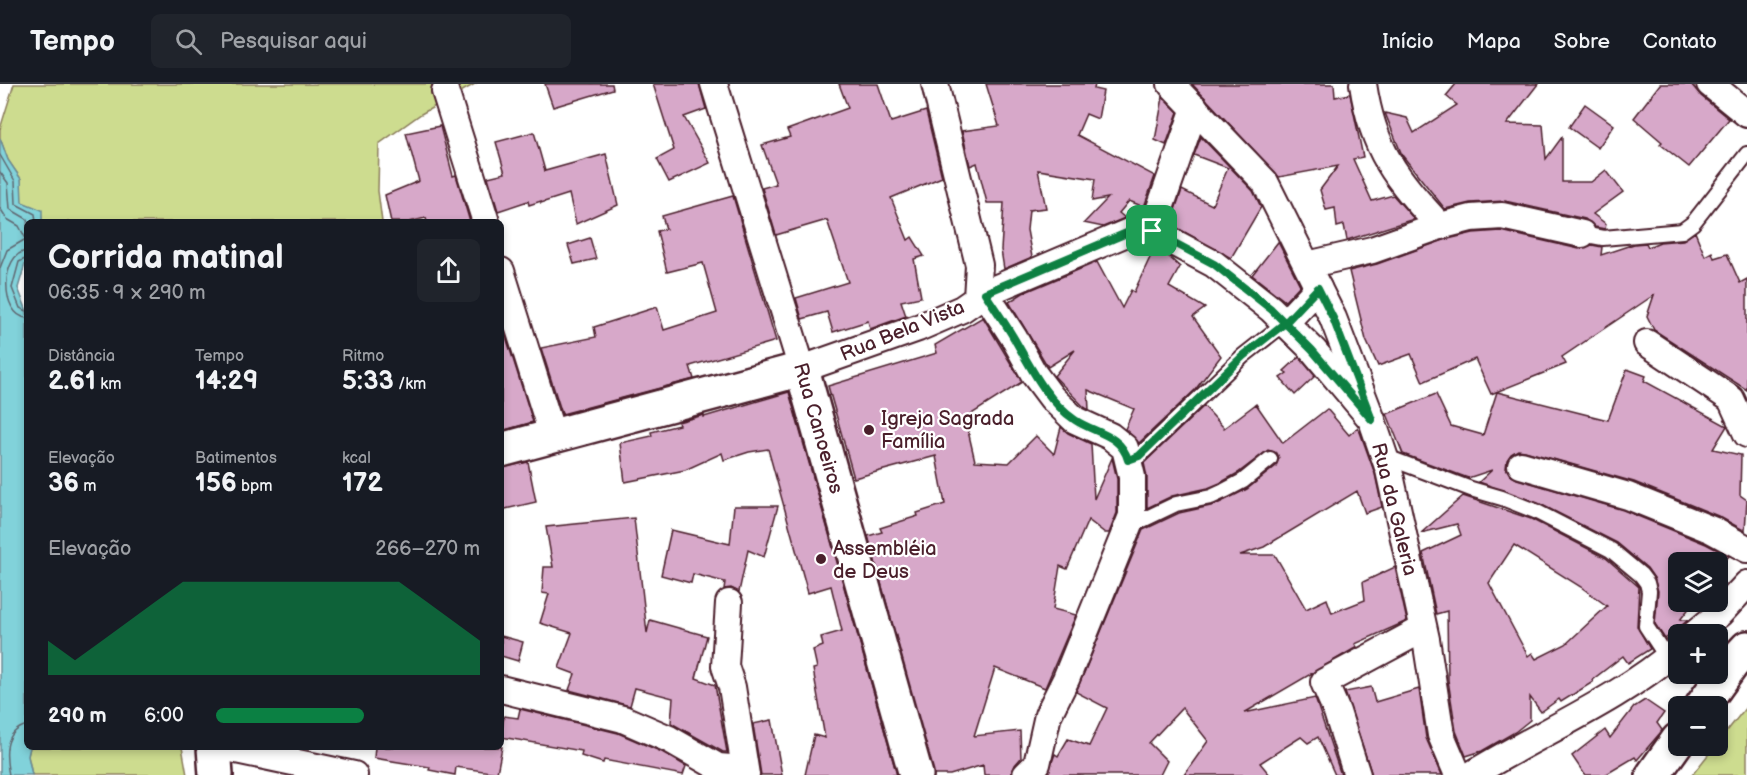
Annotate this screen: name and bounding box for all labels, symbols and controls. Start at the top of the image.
search box [151,14,571,68]
text: Tempo [30,25,115,58]
icon: search [172,25,205,58]
text: Pesquisar aqui [220,28,367,55]
text: Início [1382,29,1434,54]
text: Mapa [1467,29,1521,54]
text: Sobre [1554,29,1610,54]
text: Contato [1643,29,1717,54]
pin [1126,205,1177,256]
icon: arrive [1135,214,1168,247]
text: Corrida matinal [48,238,284,278]
button: share [417,239,480,302]
text: 06:35 · 9 × 290 m [48,281,206,305]
street label: Rua Bela Vista [837,295,968,367]
text: Distância [48,347,115,366]
text: Tempo [195,347,244,366]
text: Ritmo [342,347,384,366]
street label: Rua Canoeiros [788,360,848,497]
text: 2.61 [48,366,96,397]
text: 14:29 [195,366,258,397]
text: 5:33 [342,366,394,397]
text: km [96,375,121,394]
text: /km [394,375,426,394]
place label: Igreja Sagrada Família [881,407,1014,454]
marker: Igreja Sagrada Família [862,423,876,437]
street label: Rua da Galeria [1366,440,1422,578]
text: Elevação [48,449,115,468]
text: Batimentos [195,449,277,468]
text: kcal [342,449,371,468]
text: 36 [48,468,79,499]
text: 156 [195,468,237,499]
text: 172 [342,468,383,499]
text: m [79,477,97,496]
text: bpm [237,477,273,496]
text: Elevação [48,537,131,561]
text: 266–270 m [375,537,480,561]
place label: Assembléia de Deus [833,537,936,584]
marker: Assembléia de Deus [814,552,828,566]
map controls [1668,552,1728,756]
button: layers [1668,552,1728,612]
button: + [1668,624,1728,684]
button: − [1668,696,1728,756]
text: 290 m [48,704,107,728]
text: 6:00 [144,704,184,728]

